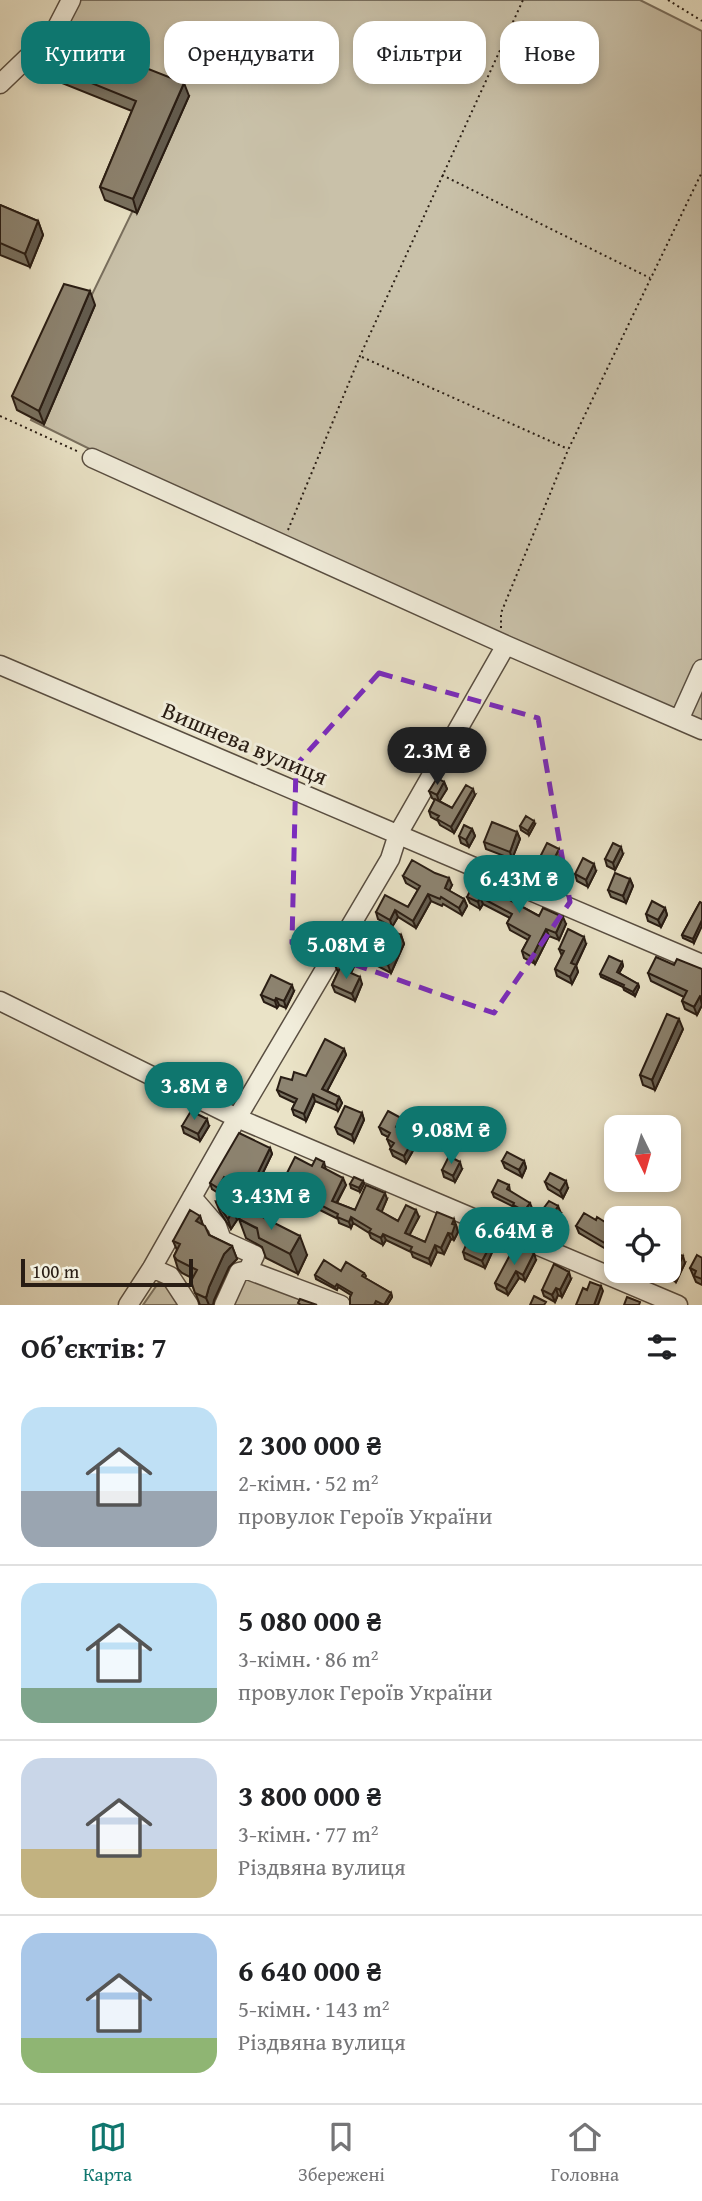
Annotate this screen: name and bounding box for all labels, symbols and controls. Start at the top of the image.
chip: Купити [21,21,150,84]
chip: Орендувати [164,21,339,84]
chip: Фільтри [353,21,486,84]
chip: Нове [500,21,599,84]
street label: Вишнева вулиця [157,692,333,794]
pin: 2.3M ₴ [380,728,494,787]
text: 2.3M ₴ [403,733,471,766]
pin: 6.43M ₴ [454,856,584,915]
text: 6.43M ₴ [479,861,559,894]
pin: 5.08M ₴ [281,922,411,981]
text: 5.08M ₴ [306,927,386,960]
pin: 3.8M ₴ [137,1062,251,1122]
text: 3.8M ₴ [160,1068,228,1101]
pin: 9.08M ₴ [386,1106,516,1166]
text: 9.08M ₴ [411,1112,491,1145]
north arrow [604,1115,681,1192]
map controls [604,1115,681,1283]
pin: 3.43M ₴ [206,1172,336,1232]
text: 3.43M ₴ [231,1178,311,1211]
button: locate [604,1206,681,1283]
pin: 6.64M ₴ [449,1208,579,1267]
text: 6.64M ₴ [474,1213,554,1246]
scale bar [21,1256,192,1288]
text: 100 m [32,1257,79,1285]
text: Об’єктів: 7 [21,1325,167,1369]
icon: filters [643,1328,681,1366]
text: 2 300 000 ₴ [238,1422,382,1466]
icon: home [77,1435,161,1519]
text: 2-кімн. · 52 m² [238,1466,379,1499]
text: провулок Героїв України [238,1499,492,1532]
text: 5 080 000 ₴ [238,1598,382,1642]
icon: home [77,1611,161,1695]
text: 3-кімн. · 86 m² [238,1642,379,1675]
text: провулок Героїв України [238,1675,492,1708]
text: 3 800 000 ₴ [238,1773,382,1817]
icon: home [77,1786,161,1870]
text: 3-кімн. · 77 m² [238,1817,379,1850]
text: Різдвяна вулиця [238,1850,406,1883]
text: 6 640 000 ₴ [238,1948,382,1992]
icon: home [77,1961,161,2045]
text: 5-кімн. · 143 m² [238,1992,390,2025]
text: Різдвяна вулиця [238,2025,406,2058]
tab: Карта [83,2118,132,2188]
tab: Збережені [298,2118,385,2188]
tab: Головна [551,2118,619,2188]

